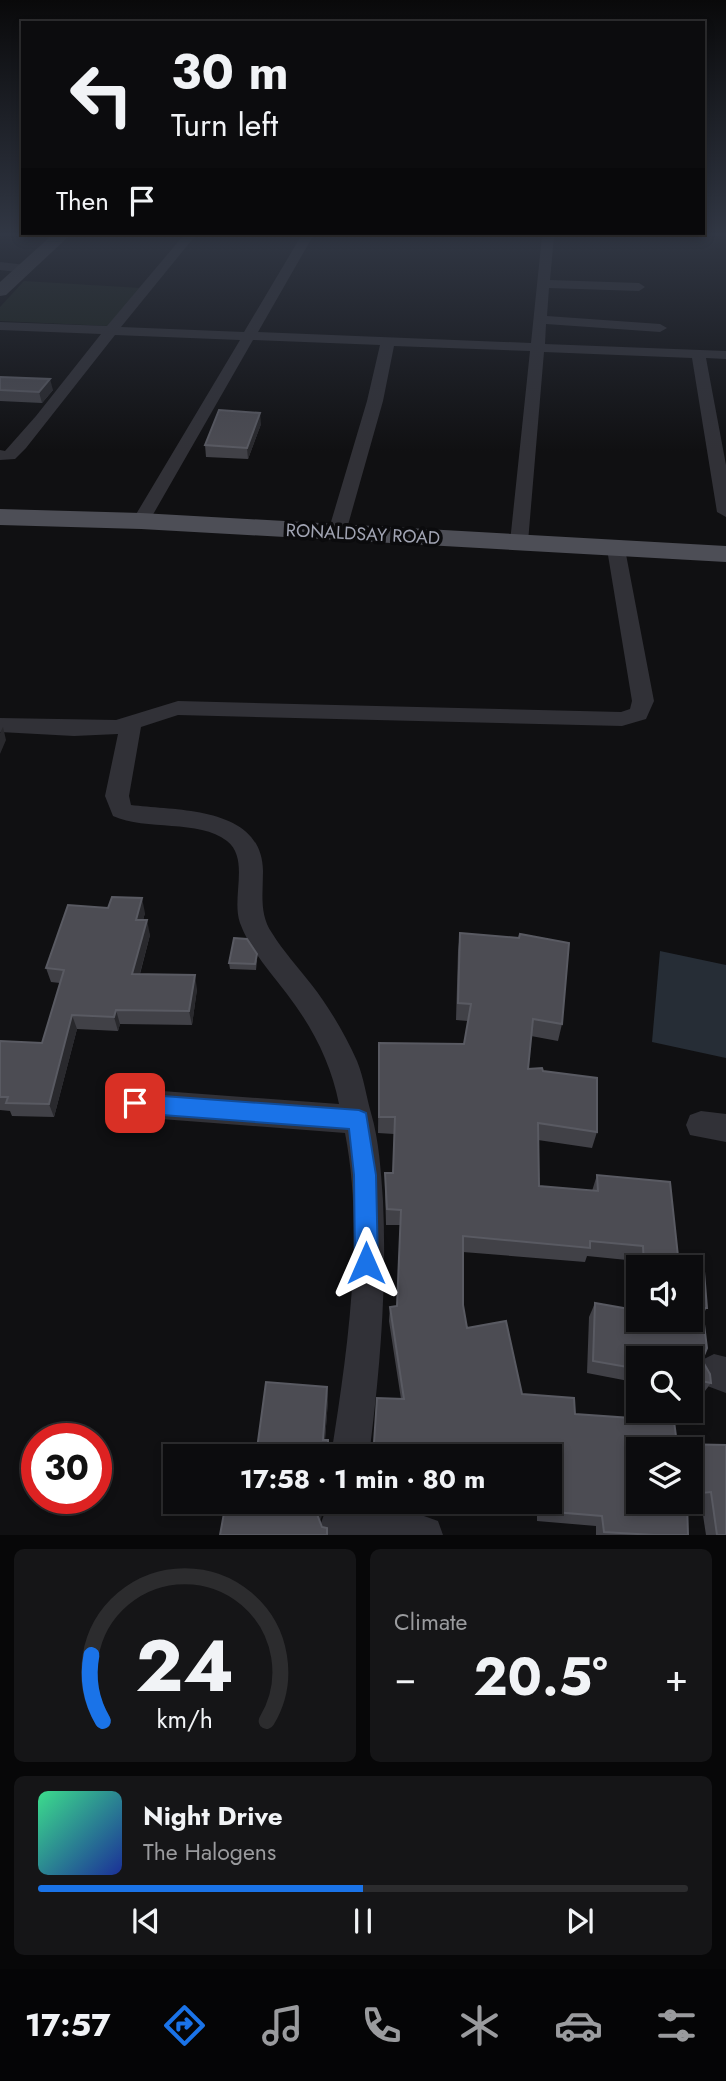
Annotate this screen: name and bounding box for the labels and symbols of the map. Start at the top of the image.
street label: RONALDSAY ROAD [285,517,441,551]
pin [105,1073,165,1133]
position arrow [329,1226,403,1300]
speed limit sign: 30 [21,1423,112,1514]

